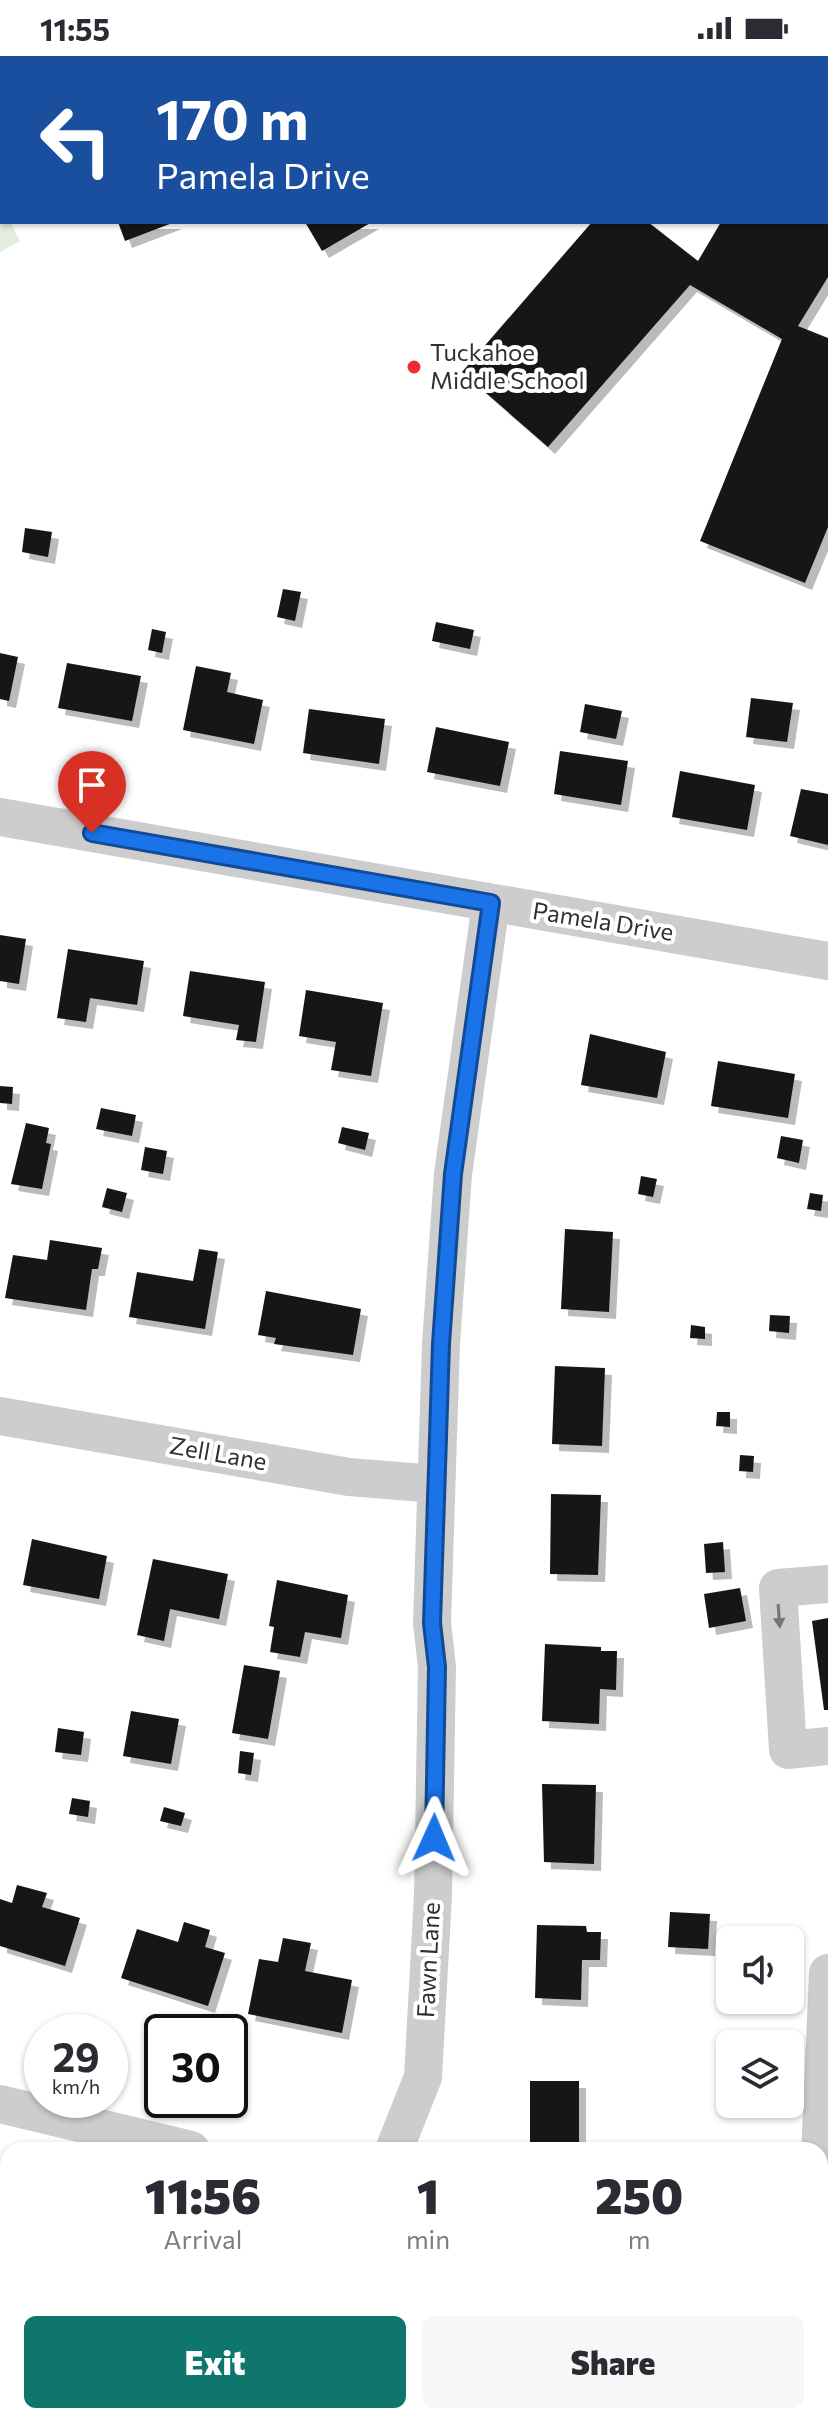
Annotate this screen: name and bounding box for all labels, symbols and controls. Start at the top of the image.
text: 11:55 [40,10,110,47]
text: 170 m [156,83,309,152]
icon: left [24,88,128,192]
text: Pamela Drive [156,152,370,196]
place label: Tuckahoe Middle School [430,337,585,394]
marker: Tuckahoe Middle School [405,358,423,376]
pin [58,751,126,833]
icon: arrive [70,763,114,807]
street label: Pamela Drive [531,895,676,946]
street label: Zell Lane [167,1430,269,1475]
one-way arrow [773,1604,786,1629]
position arrow [392,1796,476,1880]
street label: Fawn Lane [410,1901,445,2019]
map controls [716,1926,804,2118]
button: sound [716,1926,804,2014]
speed limit sign: 30 [144,2014,248,2118]
button: layers [716,2030,804,2118]
text: 29 [52,2031,100,2080]
text: km/h [52,2074,100,2098]
text: 11:56 [145,2165,261,2224]
text: 1 [417,2165,439,2224]
text: 250 [595,2165,683,2224]
text: Arrival [164,2223,242,2254]
text: min [406,2223,450,2254]
text: m [628,2223,650,2254]
button: Exit [24,2316,406,2408]
button: Share [422,2316,804,2408]

